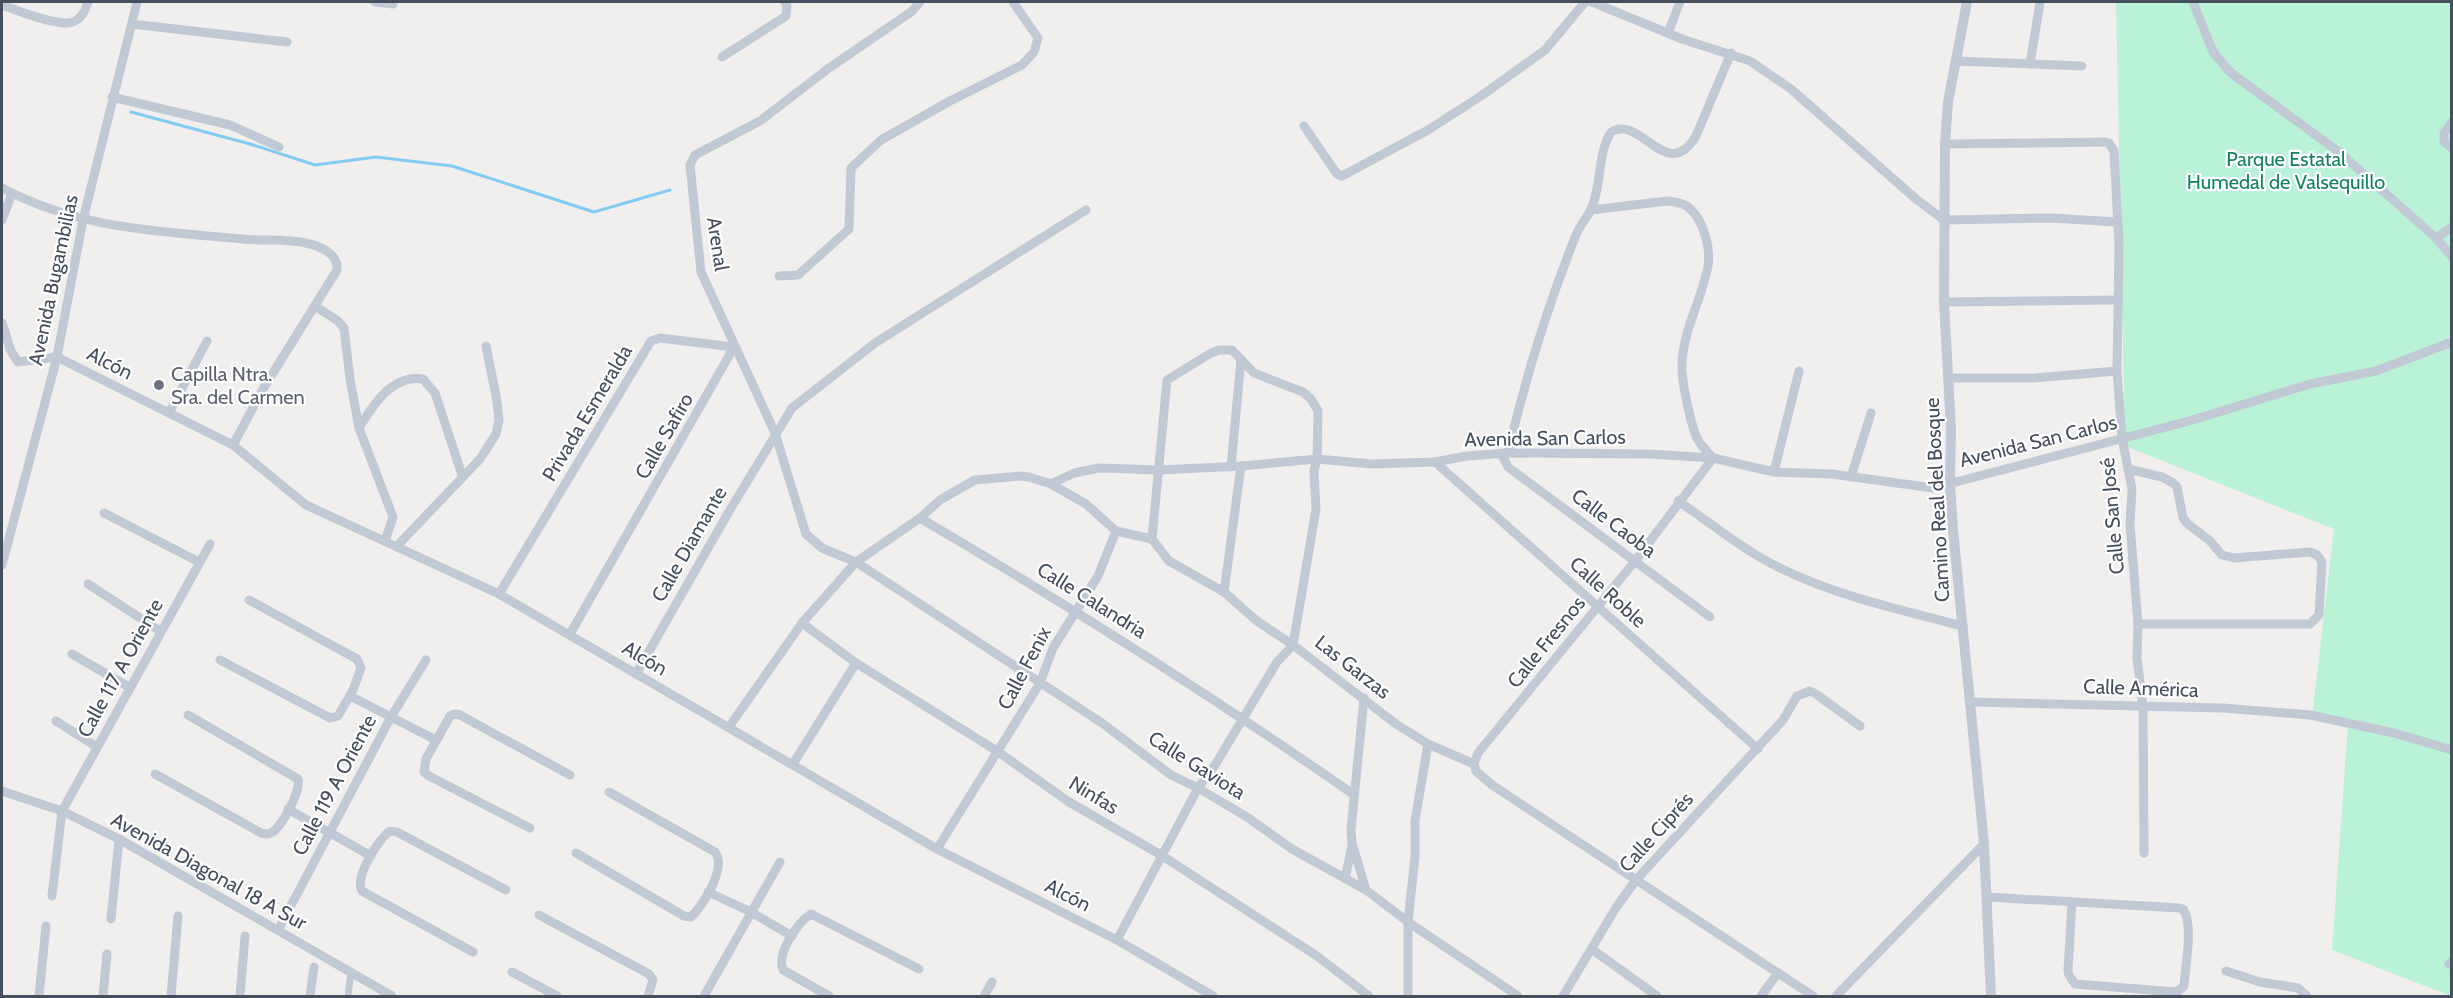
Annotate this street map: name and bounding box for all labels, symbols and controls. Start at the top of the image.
park label: Parque Estatal Humedal de Valsequillo [2187,147,2385,194]
street label: Avenida Bugambilias [23,193,83,367]
street label: Arenal [702,215,734,273]
street label: Privada Esmeralda [537,340,637,485]
street label: Alcón [83,341,137,385]
place label: Capilla Ntra. Sra. del Carmen [171,362,305,409]
marker: Capilla Ntra. Sra. del Carmen [152,378,166,392]
street label: Calle Safiro [630,389,698,483]
street label: Camino Real del Bosque [1920,397,1954,603]
street label: Avenida San Carlos [1957,410,2119,472]
street label: Avenida San Carlos [1464,425,1626,451]
street label: Calle San José [2095,457,2129,575]
street label: Calle Diamante [646,482,732,606]
street label: Calle Caoba [1567,483,1661,563]
street label: Calle Roble [1565,551,1651,633]
street label: Calle Calandria [1033,557,1152,643]
street label: Calle Fresnos [1502,591,1590,693]
street label: Calle 117 A Oriente [72,595,168,741]
street label: Calle Fenix [992,622,1056,714]
street label: Las Garzas [1311,630,1395,704]
street label: Alcón [618,636,672,680]
street label: Calle América [2083,674,2199,702]
street label: Calle 119 A Oriente [287,711,381,859]
street label: Calle Gaviota [1144,726,1250,805]
street label: Ninfas [1065,771,1123,819]
street label: Calle Ciprés [1614,787,1698,877]
street label: Avenida Diagonal 18 A Sur [107,807,311,935]
street label: Alcón [1041,873,1095,917]

